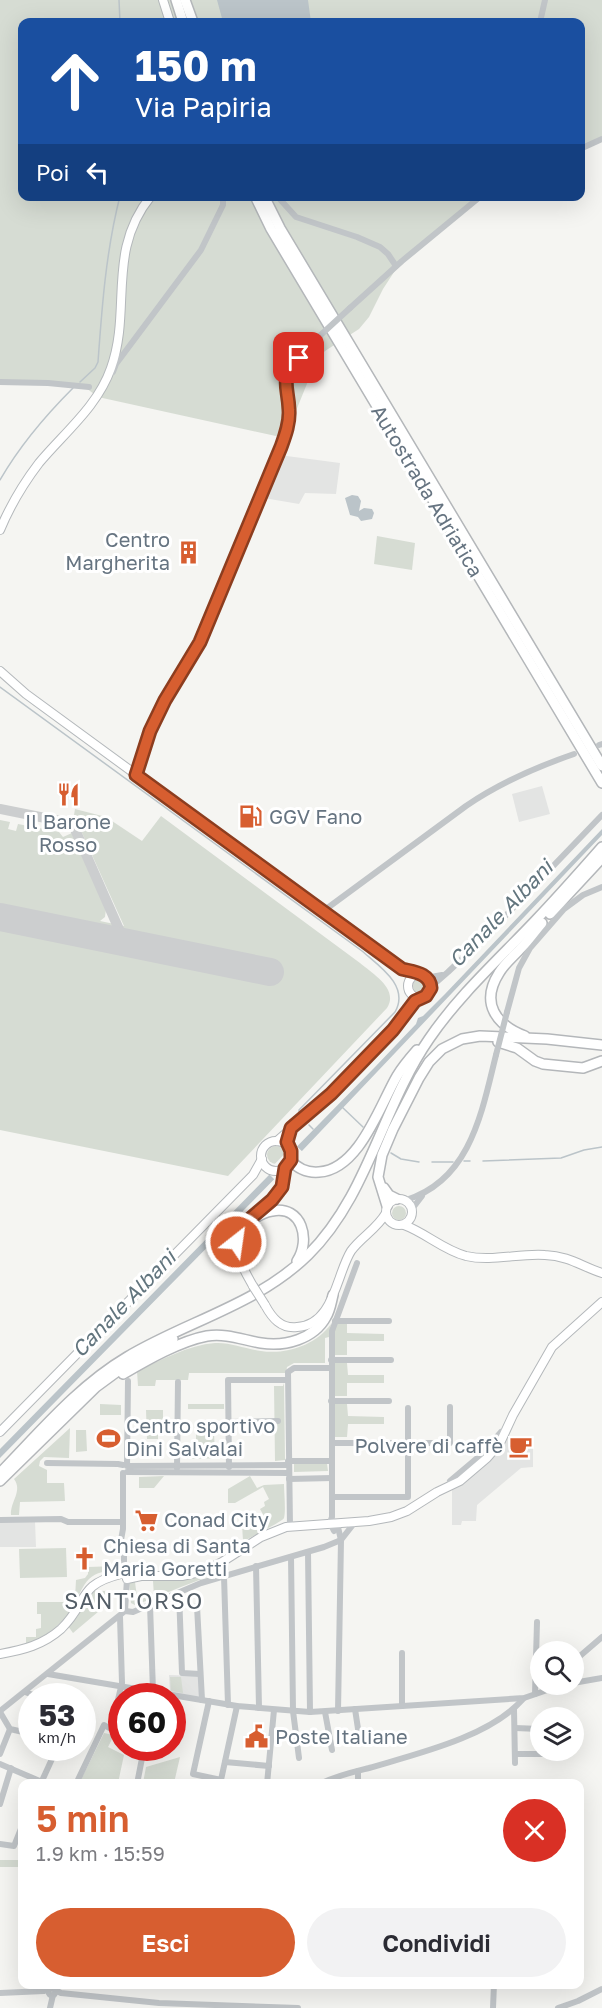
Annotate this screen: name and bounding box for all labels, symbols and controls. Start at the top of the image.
text: 150 m [135,40,257,90]
icon: ahead [36,42,114,120]
text: Via Papiria [135,91,272,123]
icon: left [81,156,114,189]
text: Poi [36,159,69,186]
pin [273,332,324,383]
icon: arrive [282,341,315,374]
street label: Autostrada Adriatica [367,400,489,581]
place label: Centro Margherita [65,527,170,574]
building icon: Centro Margherita [175,539,201,565]
restaurant icon: Il Barone Rosso [55,782,81,808]
fuel station icon: GGV Fano [238,804,264,830]
place label: GGV Fano [269,804,362,828]
place label: Il Barone Rosso [25,809,111,856]
water label: Canale Albani [443,853,559,972]
position arrow [204,1210,268,1274]
water label: Canale Albani [66,1243,182,1362]
place label: Centro sportivo Dini Salvalai [126,1413,275,1460]
sports icon: Centro sportivo Dini Salvalai [95,1425,121,1451]
place label: Polvere di caffè [354,1433,503,1457]
cafe icon: Polvere di caffè [508,1433,534,1459]
supermarket icon: Conad City [133,1507,159,1533]
place label: Conad City [164,1507,269,1531]
place label: Chiesa di Santa Maria Goretti [103,1533,251,1580]
church icon: Chiesa di Santa Maria Goretti [72,1545,98,1571]
district label: SANT'ORSO [64,1587,204,1614]
map controls [530,1641,584,1761]
button: search [530,1641,584,1695]
speed limit sign: 60 [108,1683,186,1761]
text: 53 [39,1697,75,1733]
button: layers [530,1707,584,1761]
public building icon: Poste Italiane [244,1724,270,1750]
place label: Poste Italiane [275,1724,408,1748]
text: km/h [38,1728,76,1746]
text: 5 min [36,1797,130,1840]
button: close [503,1799,566,1862]
text: 1.9 km · 15:59 [36,1841,165,1865]
button: Esci [36,1908,295,1977]
button: Condividi [307,1908,566,1977]

